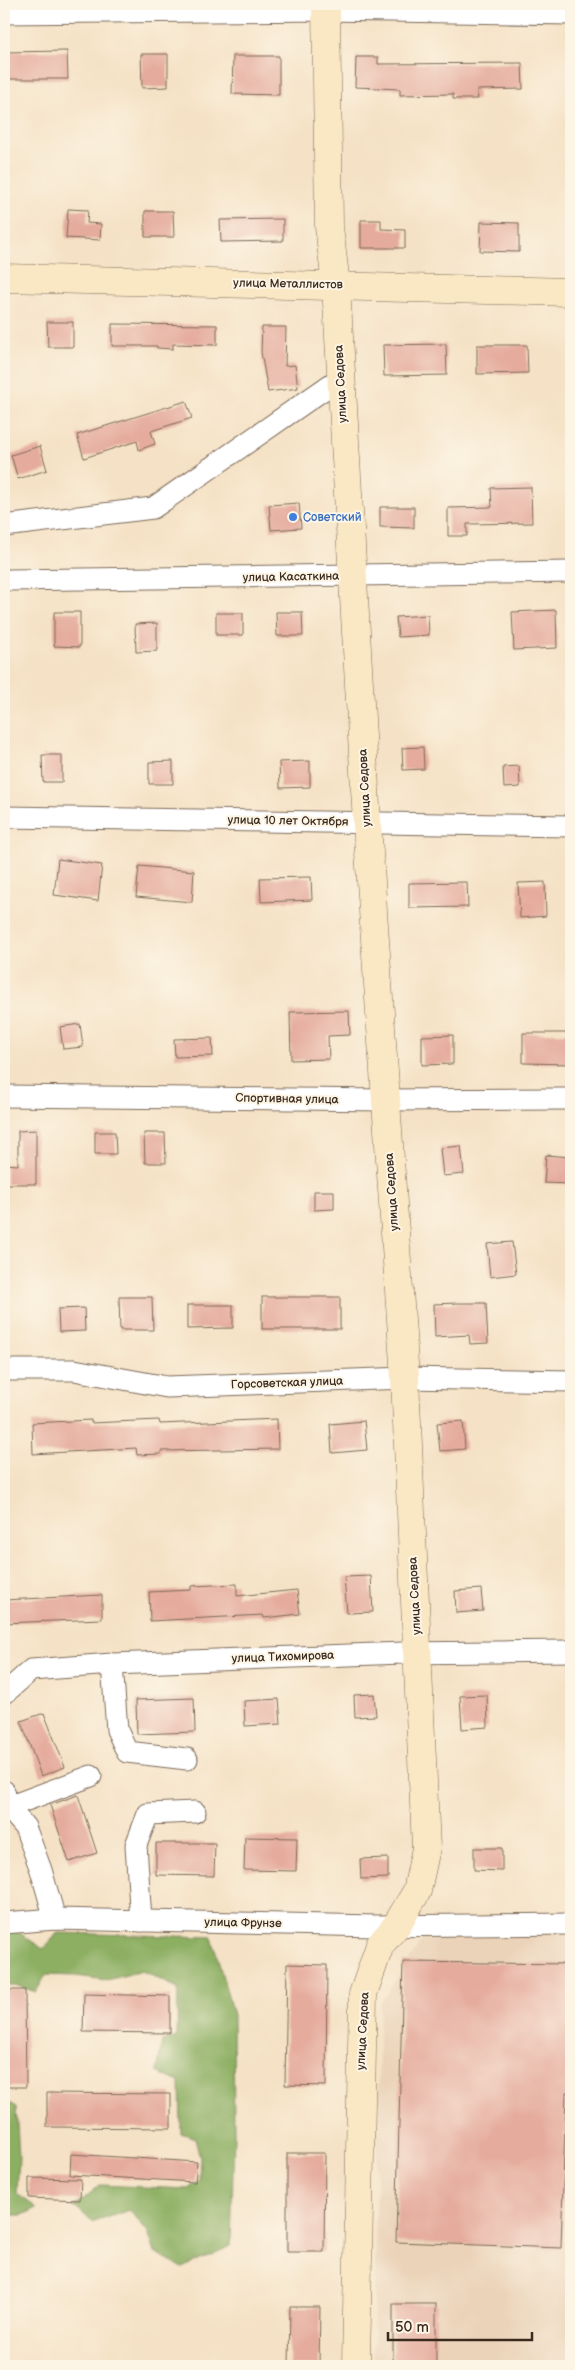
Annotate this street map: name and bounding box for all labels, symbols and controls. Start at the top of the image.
street label: улица Металлистов [233,276,344,292]
street label: улица Седова [331,345,351,423]
place label: Советский [303,510,362,525]
marker: Советский [287,511,299,523]
street label: улица Касаткина [242,569,340,585]
street label: улица Седова [355,749,375,827]
street label: улица 10 лет Октября [227,812,349,830]
street label: Спортивная улица [235,1091,339,1107]
street label: улица Седова [382,1152,402,1232]
street label: Горсоветская улица [231,1374,343,1392]
street label: улица Седова [405,1557,425,1635]
street label: улица Тихомирова [231,1648,335,1666]
street label: улица Фрунзе [204,1915,282,1931]
street label: улица Седова [353,1992,373,2070]
scale bar [388,2310,531,2342]
text: 50 m [395,2318,429,2337]

